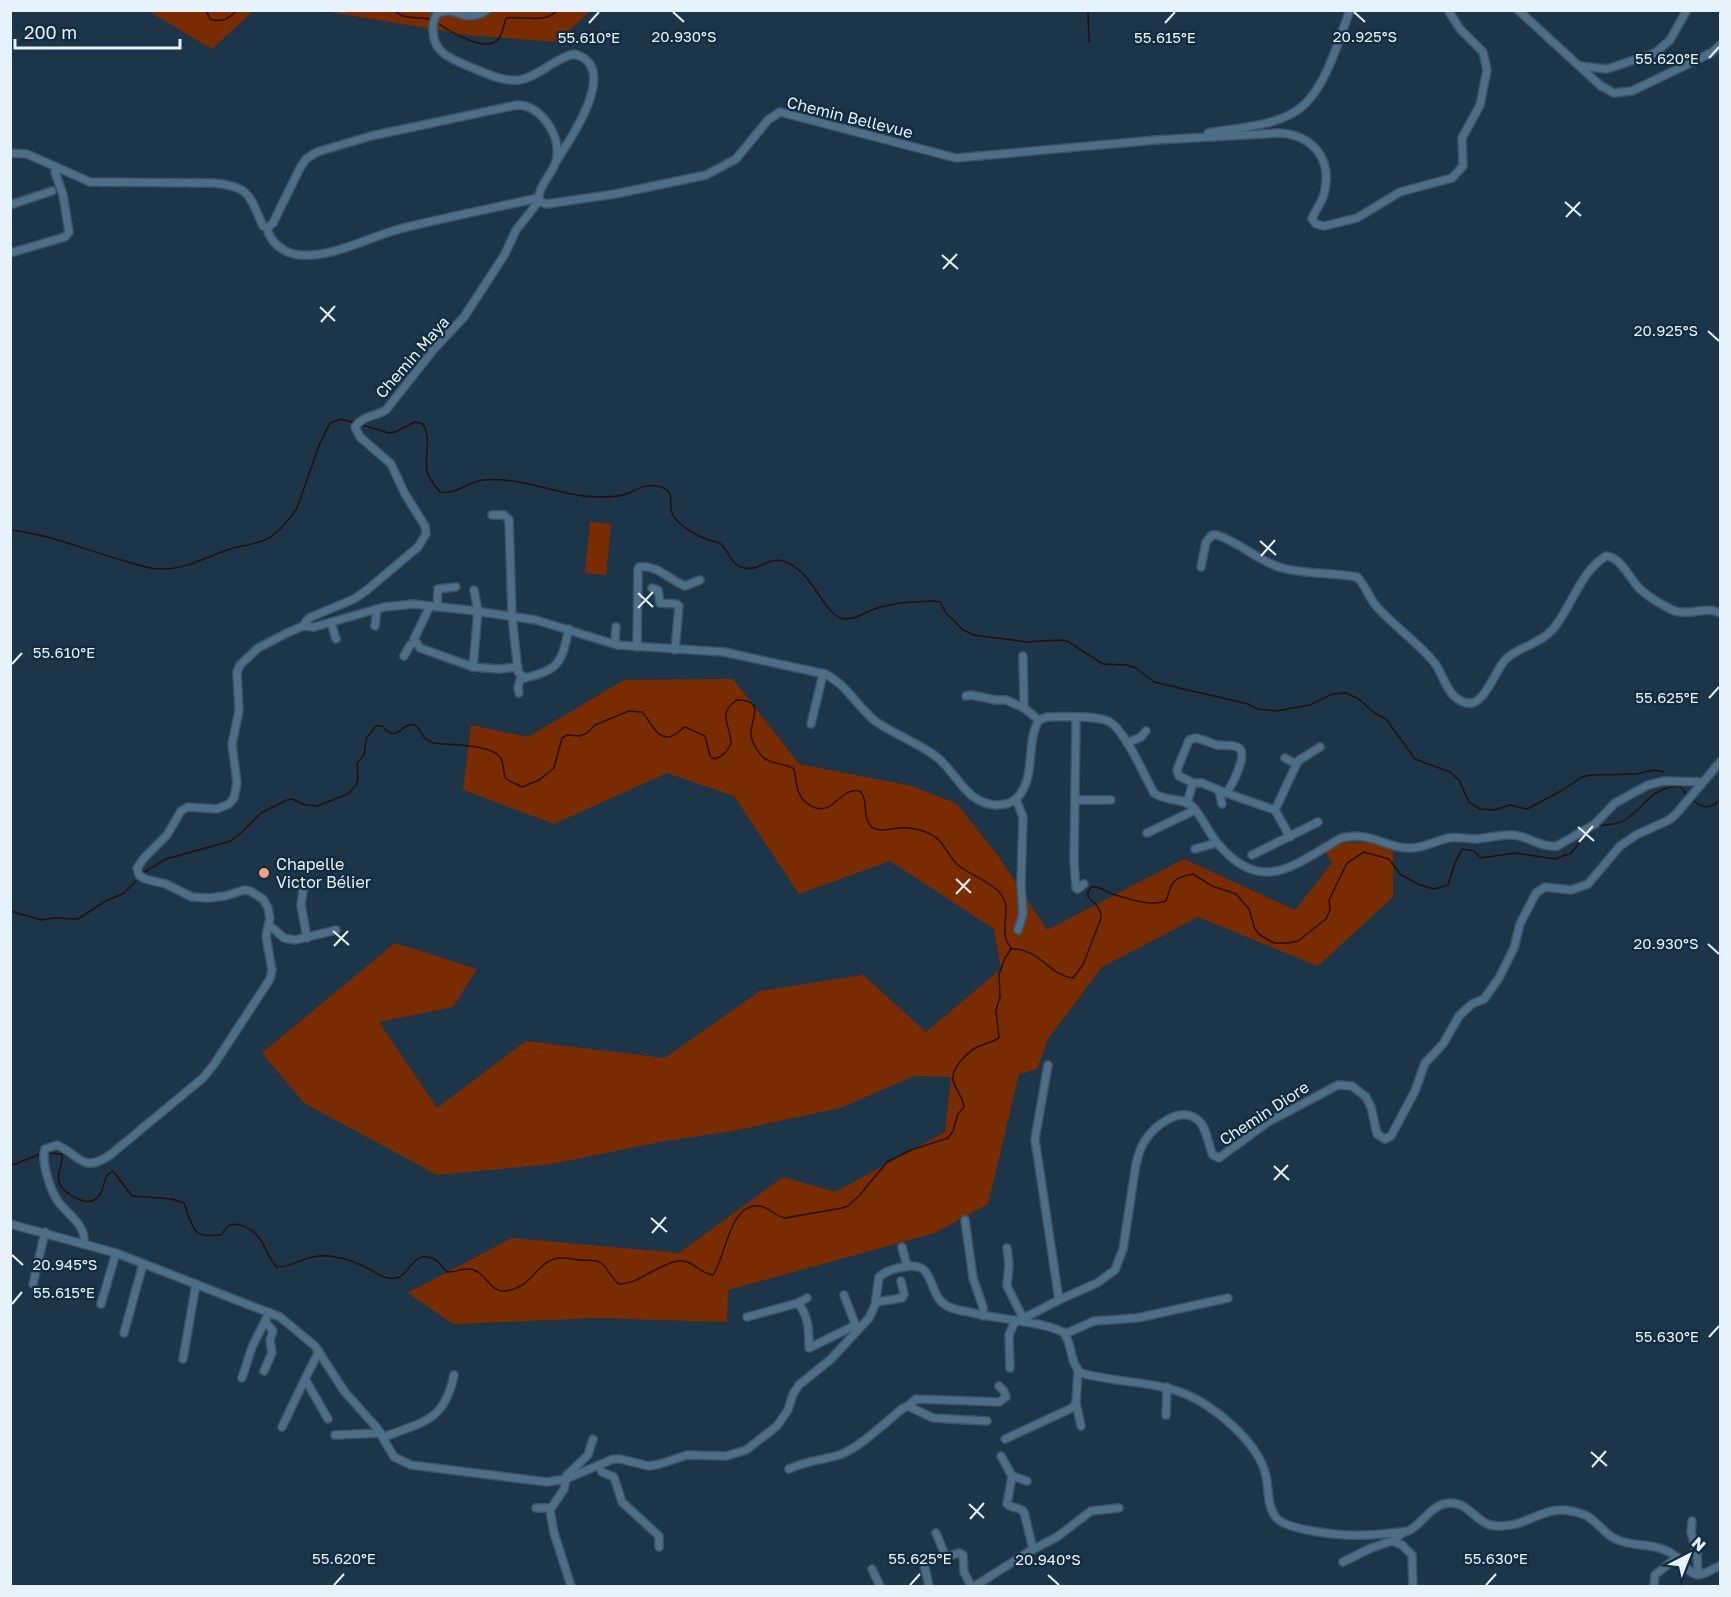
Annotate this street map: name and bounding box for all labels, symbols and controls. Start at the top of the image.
scale bar [15,12,180,50]
text: 200 m [24,21,77,43]
text: 20.930°S [651,27,717,45]
text: 20.925°S [1333,27,1397,45]
text: 55.610°E [558,28,620,46]
text: 55.615°E [1134,28,1196,46]
text: 55.620°E [1635,49,1699,67]
street label: Chemin Bellevue [785,92,915,142]
street label: Chemin Maya [371,312,453,402]
text: 20.925°S [1634,321,1698,339]
text: 55.610°E [33,643,95,661]
text: 55.625°E [1635,688,1699,706]
place label: Chapelle Victor Bélier [276,854,371,892]
marker: Chapelle Victor Bélier [257,866,271,880]
text: 20.930°S [1633,934,1699,952]
street label: Chemin Diore [1215,1077,1313,1149]
text: 20.945°S [33,1255,97,1273]
text: 55.615°E [33,1283,95,1301]
text: 55.630°E [1635,1327,1699,1345]
north arrow [1659,1525,1719,1585]
text: N [1688,1532,1710,1555]
text: 55.620°E [312,1549,376,1567]
text: 55.625°E [888,1549,952,1567]
text: 55.630°E [1464,1549,1528,1567]
text: 20.940°S [1015,1550,1081,1568]

